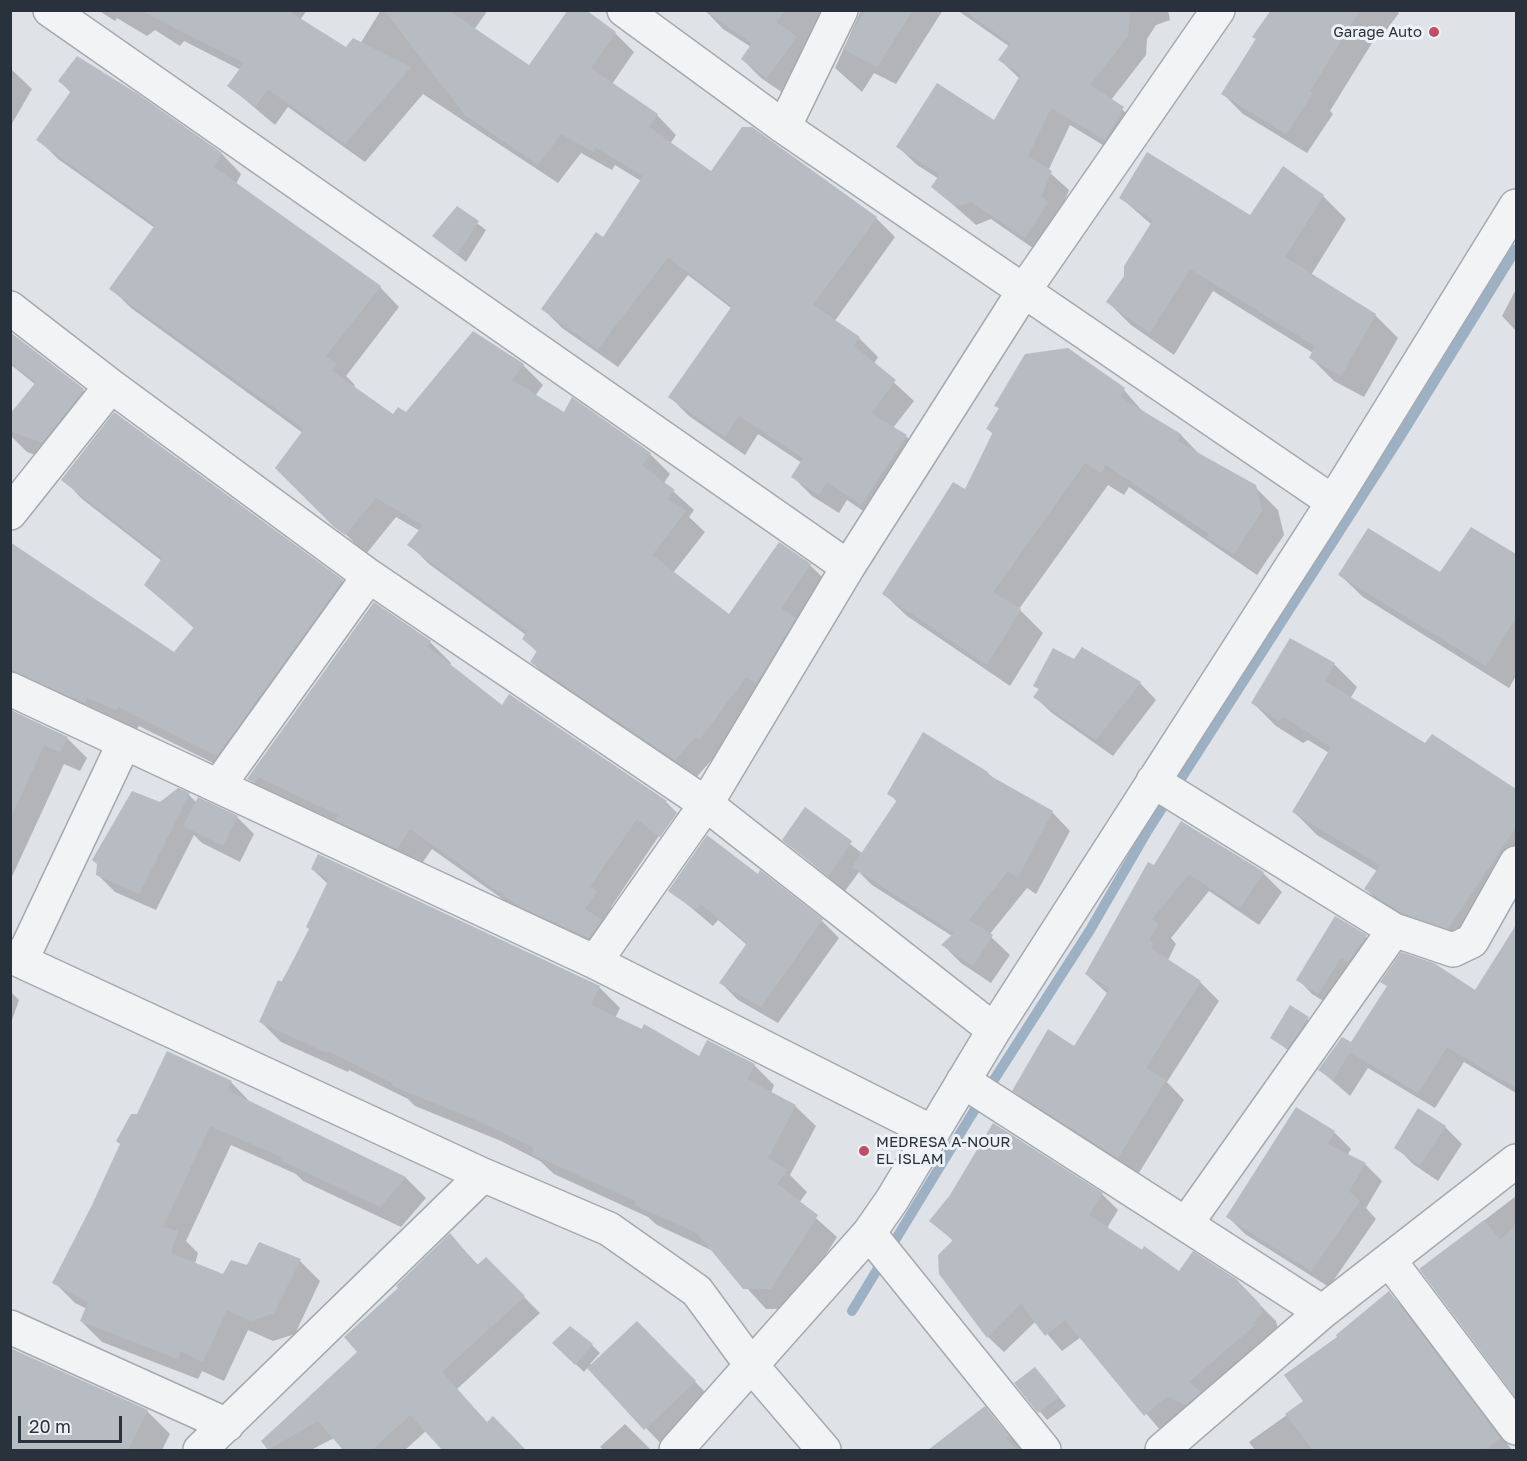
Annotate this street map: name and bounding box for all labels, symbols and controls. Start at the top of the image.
place label: Garage Auto [1333,23,1422,41]
marker: Garage Auto [1427,25,1441,39]
place label: MEDRESA A-NOUR EL ISLAM [876,1133,1011,1168]
marker: MEDRESA A-NOUR EL ISLAM [857,1144,871,1158]
scale bar [21,1404,124,1442]
text: 20 m [29,1415,71,1437]

